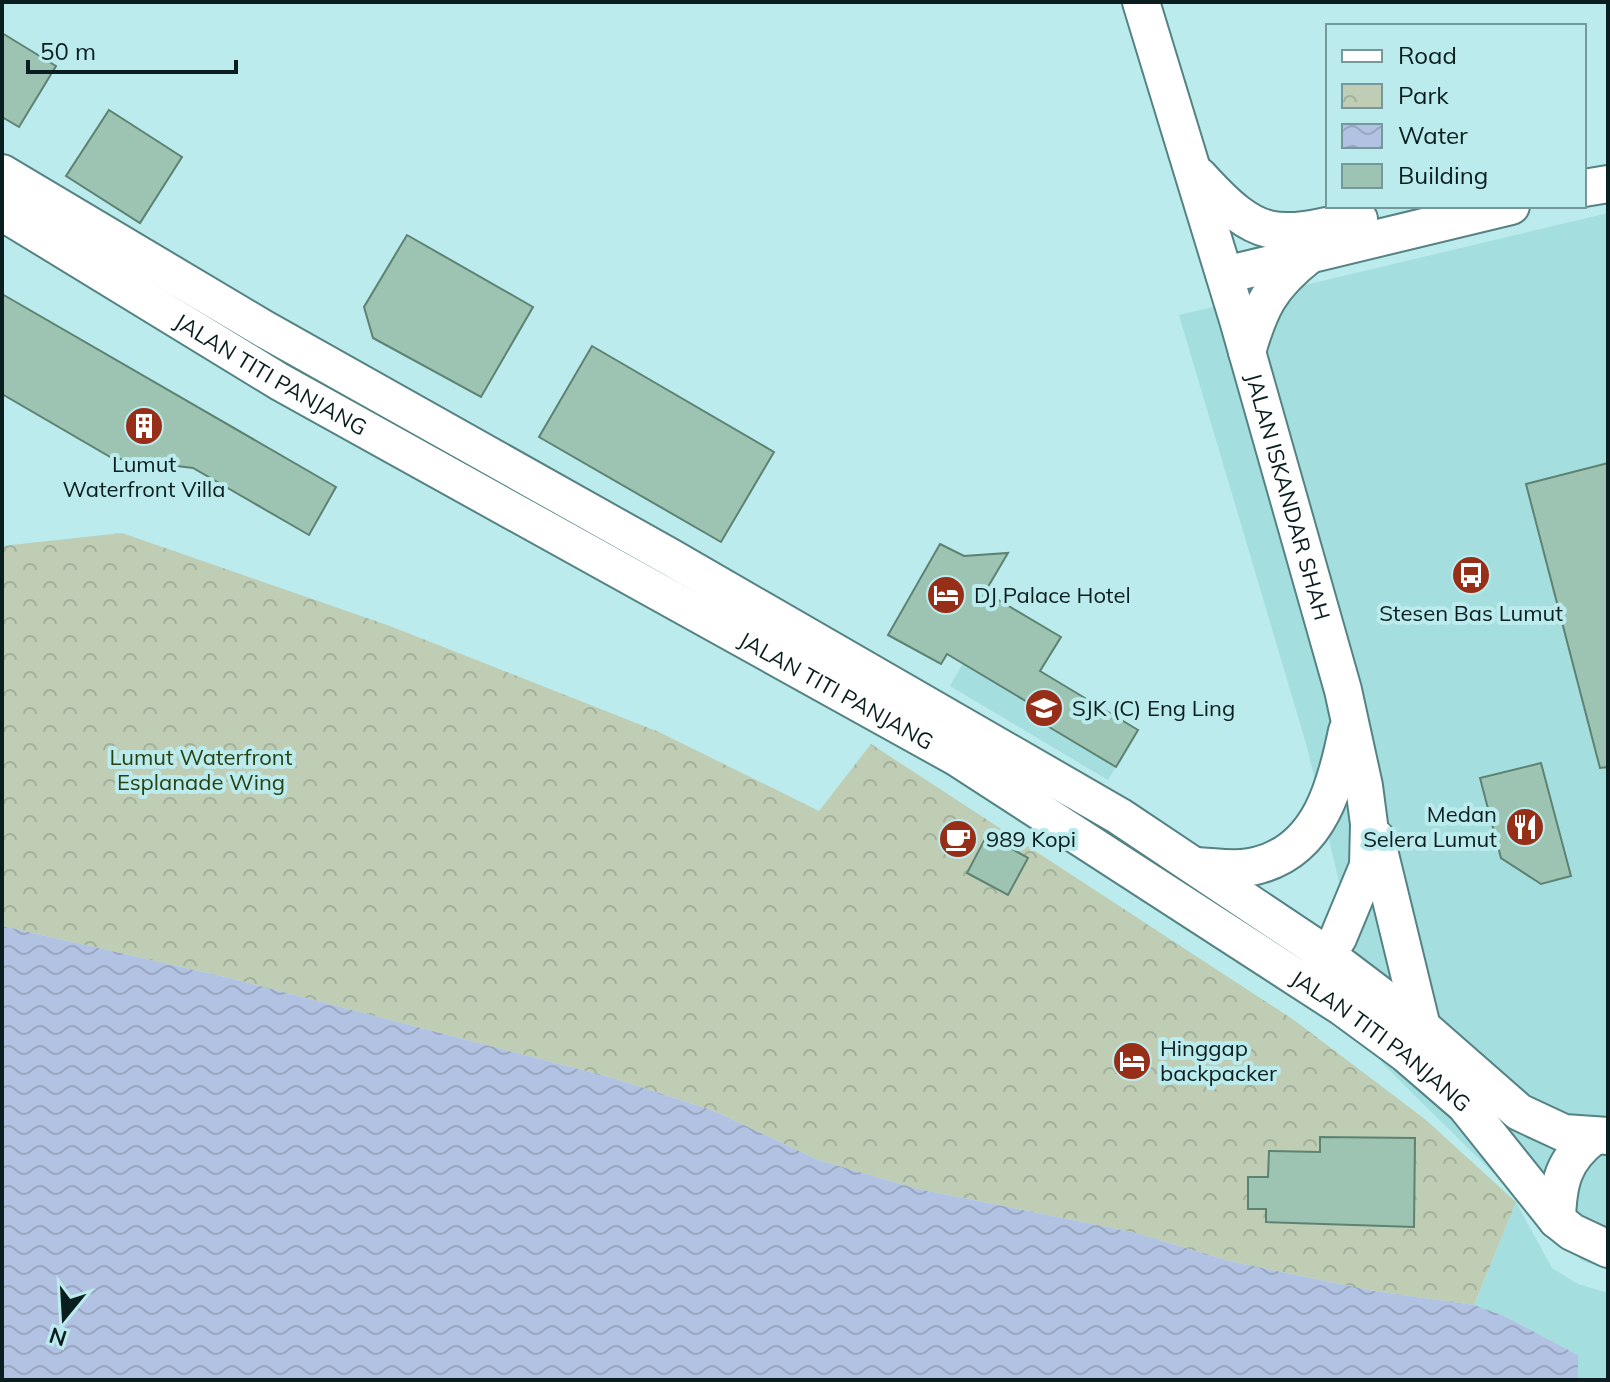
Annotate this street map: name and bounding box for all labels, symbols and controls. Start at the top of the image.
scale bar [28,24,236,74]
legend [1326,24,1586,208]
text: 50 m [40,36,96,66]
text: Road [1398,40,1457,70]
text: Park [1398,80,1449,110]
text: Water [1398,120,1468,150]
text: Building [1398,160,1488,190]
street label: JALAN TITI PANJANG [169,307,372,441]
street label: JALAN ISKANDAR SHAH [1240,370,1336,623]
building icon: Lumut Waterfront Villa [123,405,165,447]
place label: Lumut Waterfront Villa [63,450,225,503]
bus stop icon: Stesen Bas Lumut [1450,554,1492,596]
hotel icon: DJ Palace Hotel [925,574,967,616]
place label: DJ Palace Hotel [974,581,1131,609]
place label: Stesen Bas Lumut [1379,599,1563,627]
street label: JALAN TITI PANJANG [734,625,939,756]
school or university icon: SJK (C) Eng Ling [1023,687,1065,729]
place label: SJK (C) Eng Ling [1072,694,1235,722]
park label: Lumut Waterfront Esplanade Wing [110,743,293,796]
place label: Medan Selera Lumut [1363,800,1497,853]
restaurant icon: Medan Selera Lumut [1504,806,1546,848]
cafe icon: 989 Kopi [937,818,979,860]
place label: 989 Kopi [986,825,1076,853]
street label: JALAN TITI PANJANG [1286,964,1476,1118]
place label: Hinggap backpacker [1160,1034,1277,1087]
hotel icon: Hinggap backpacker [1111,1040,1153,1082]
north arrow [24,1278,104,1358]
text: N [46,1321,70,1353]

